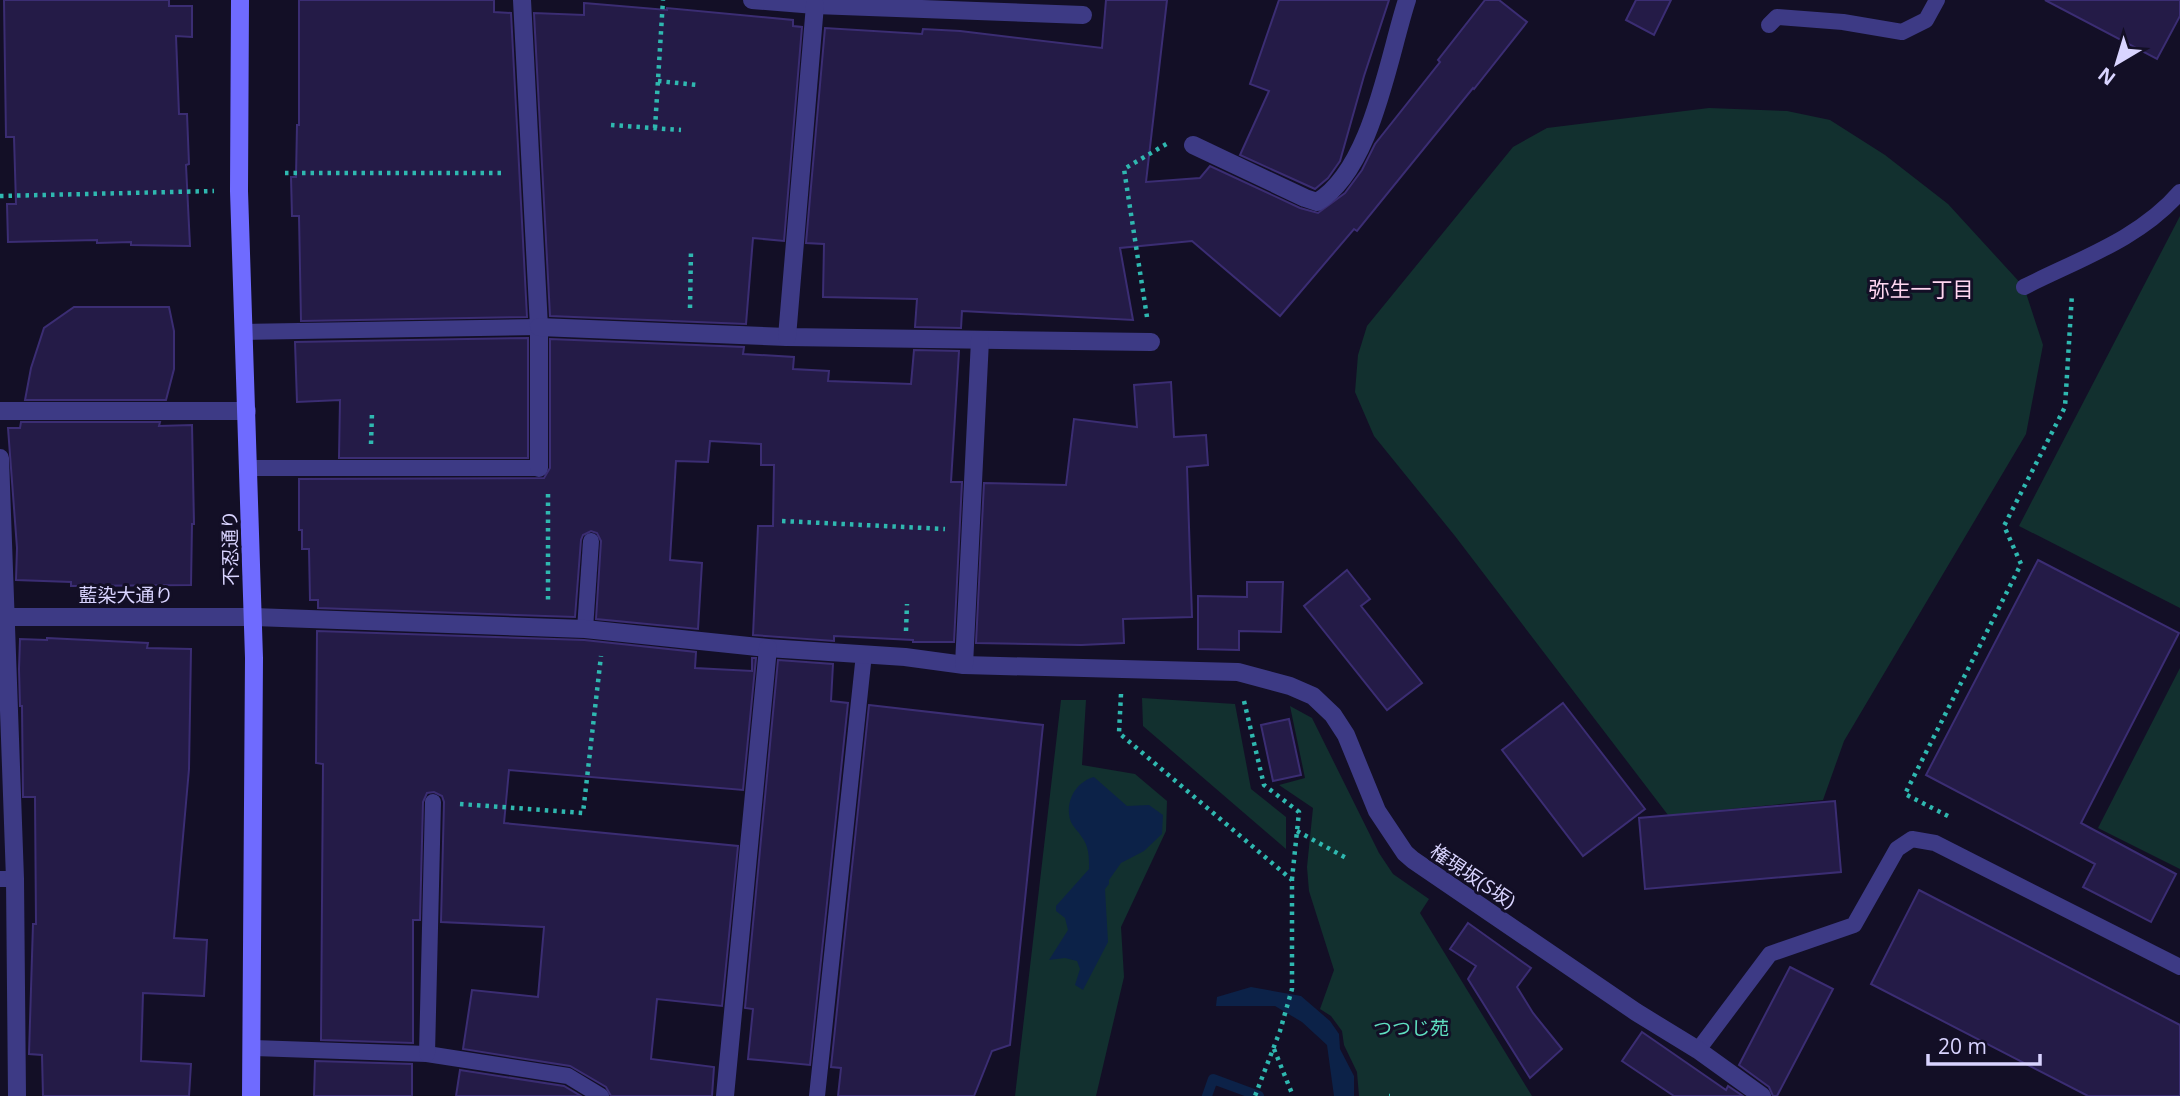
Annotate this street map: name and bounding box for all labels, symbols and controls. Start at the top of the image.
north arrow [2082,28,2152,98]
text: N [2092,61,2121,91]
district label: 弥生一丁目 [1869,275,1974,303]
street label: 不忍通り [216,510,244,586]
street label: 藍染大通り [78,582,174,608]
street label: 権現坂(S坂) [1425,838,1521,914]
park label: つつじ苑 [1373,1015,1449,1041]
scale bar [1928,1023,2040,1066]
text: 20 m [1938,1032,1987,1060]

